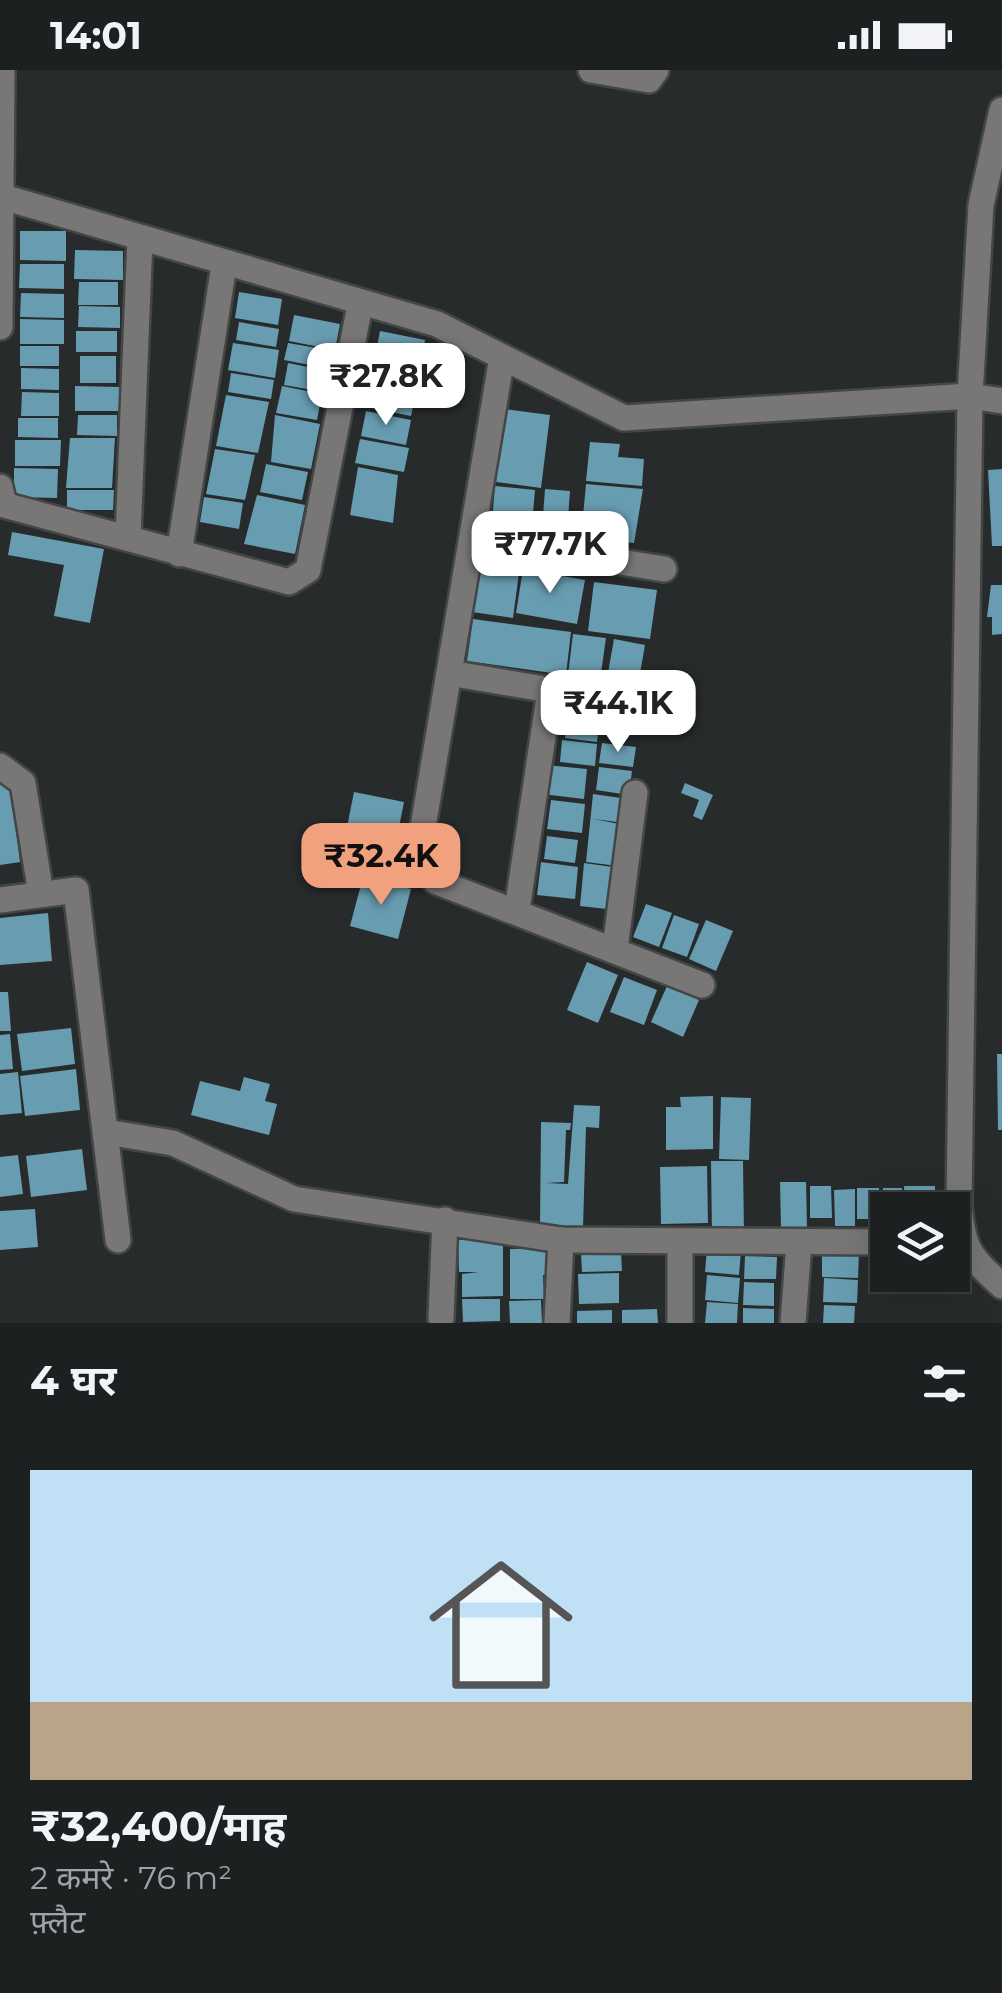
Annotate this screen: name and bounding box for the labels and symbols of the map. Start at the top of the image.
pin: ₹27.8K [305,343,467,428]
pin: ₹77.7K [469,511,631,596]
pin: ₹44.1K [537,670,699,755]
pin: ₹32.4K [300,823,462,908]

